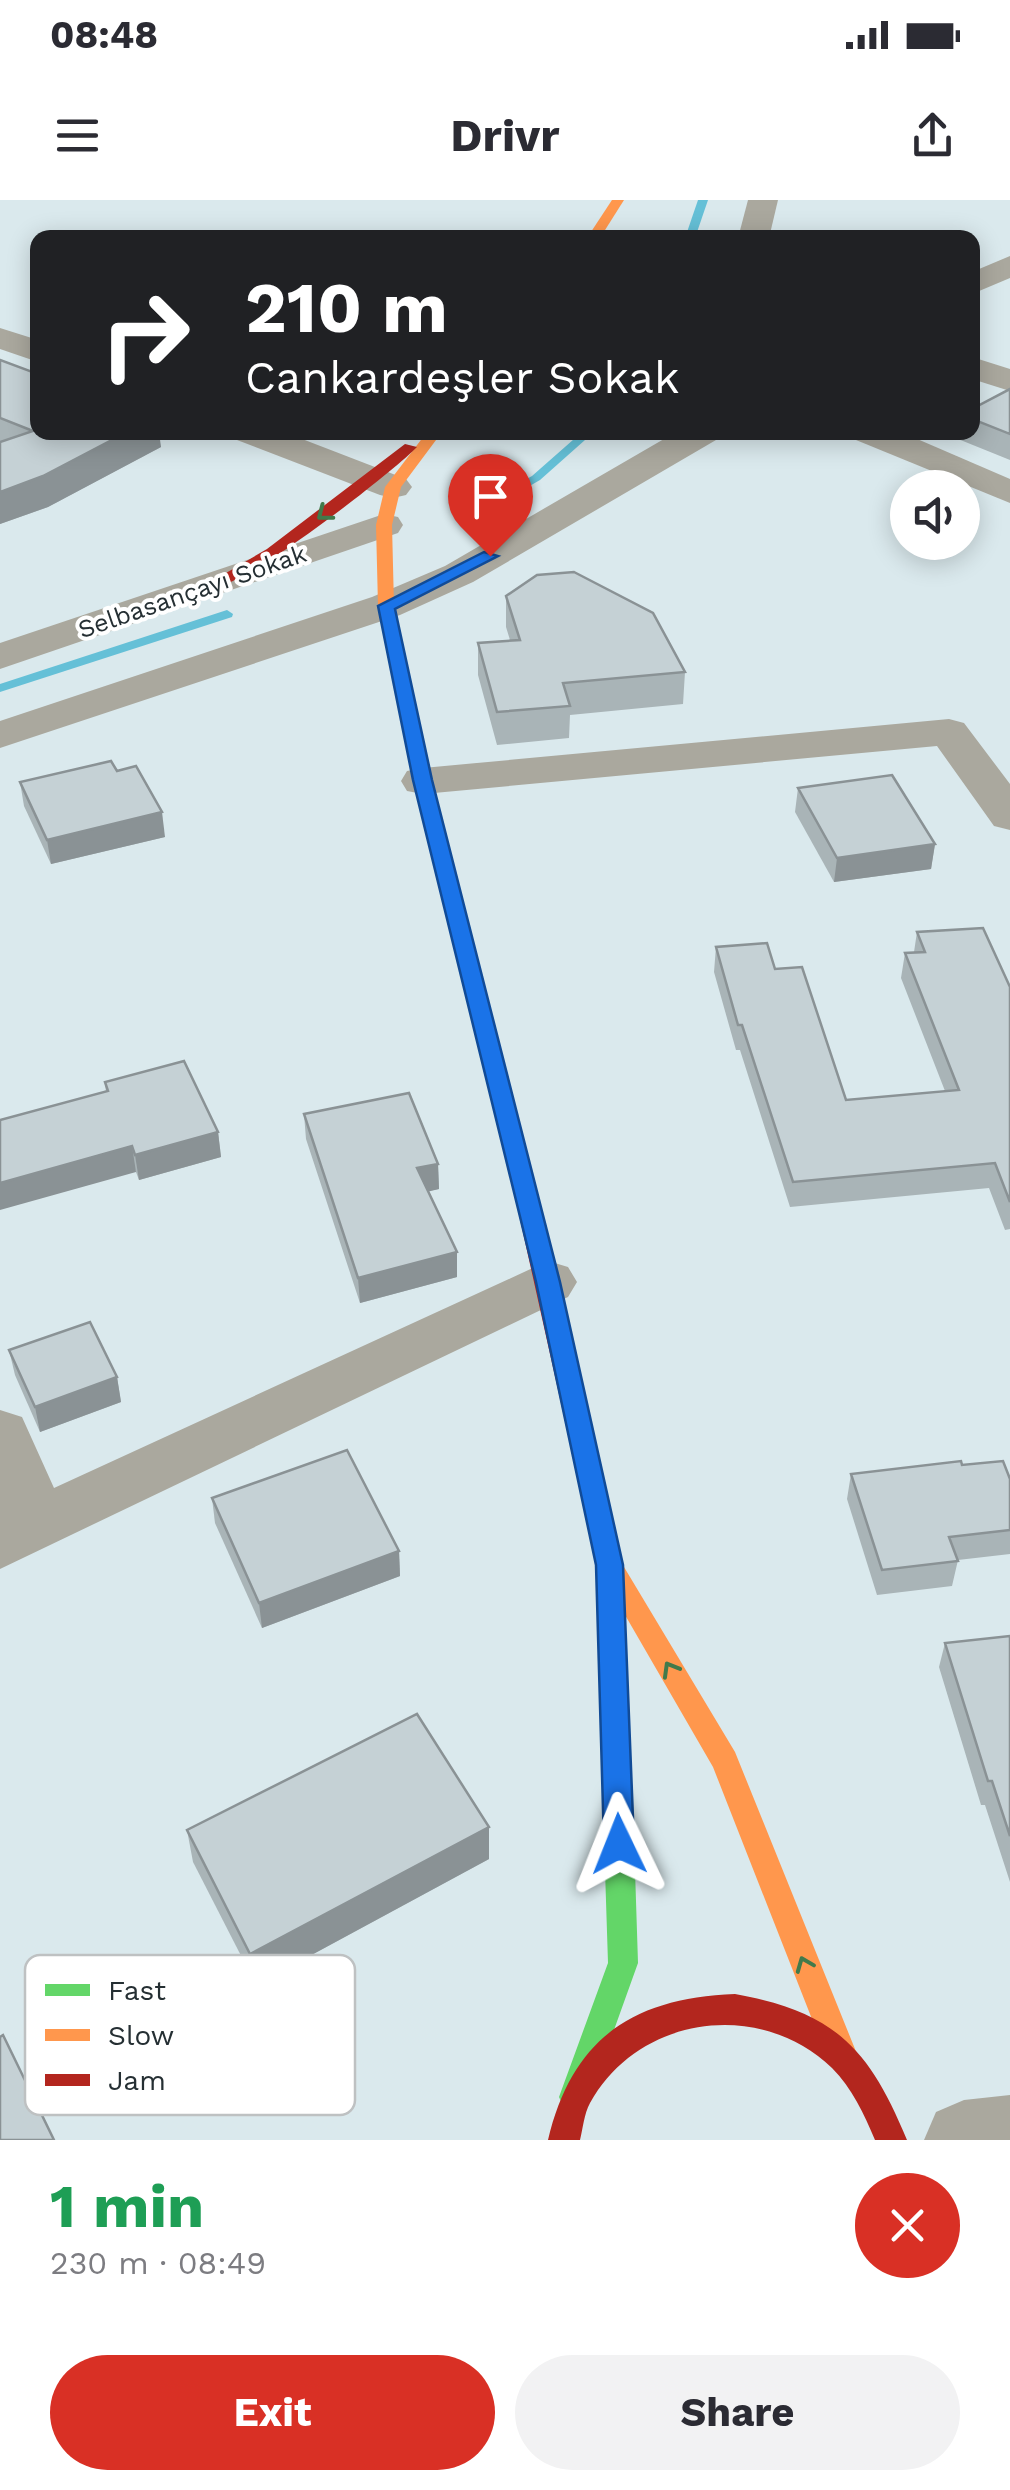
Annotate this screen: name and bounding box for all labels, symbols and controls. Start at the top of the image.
text: 08:48 [50,13,158,57]
icon: menu [50,108,105,163]
icon: share [905,108,960,163]
text: Drivr [450,109,560,162]
text: 210 m [245,267,448,349]
icon: right [80,270,210,400]
text: Cankardeşler Sokak [245,351,680,404]
pin [448,454,533,557]
icon: arrive [463,469,518,524]
map controls [890,470,980,560]
button: sound [890,470,980,560]
one-way arrow [317,502,335,520]
street label: Selbasançayı Sokak [74,539,310,644]
one-way arrow [663,1661,683,1679]
position arrow [567,1792,671,1896]
legend [25,1955,355,2115]
one-way arrow [796,1956,816,1974]
text: Fast [108,1974,166,2007]
text: Slow [108,2019,174,2052]
text: Jam [108,2064,166,2097]
text: 1 min [50,2171,204,2242]
button: close [855,2173,960,2278]
text: 230 m · 08:49 [50,2244,266,2282]
button: Exit [50,2355,495,2470]
button: Share [515,2355,960,2470]

